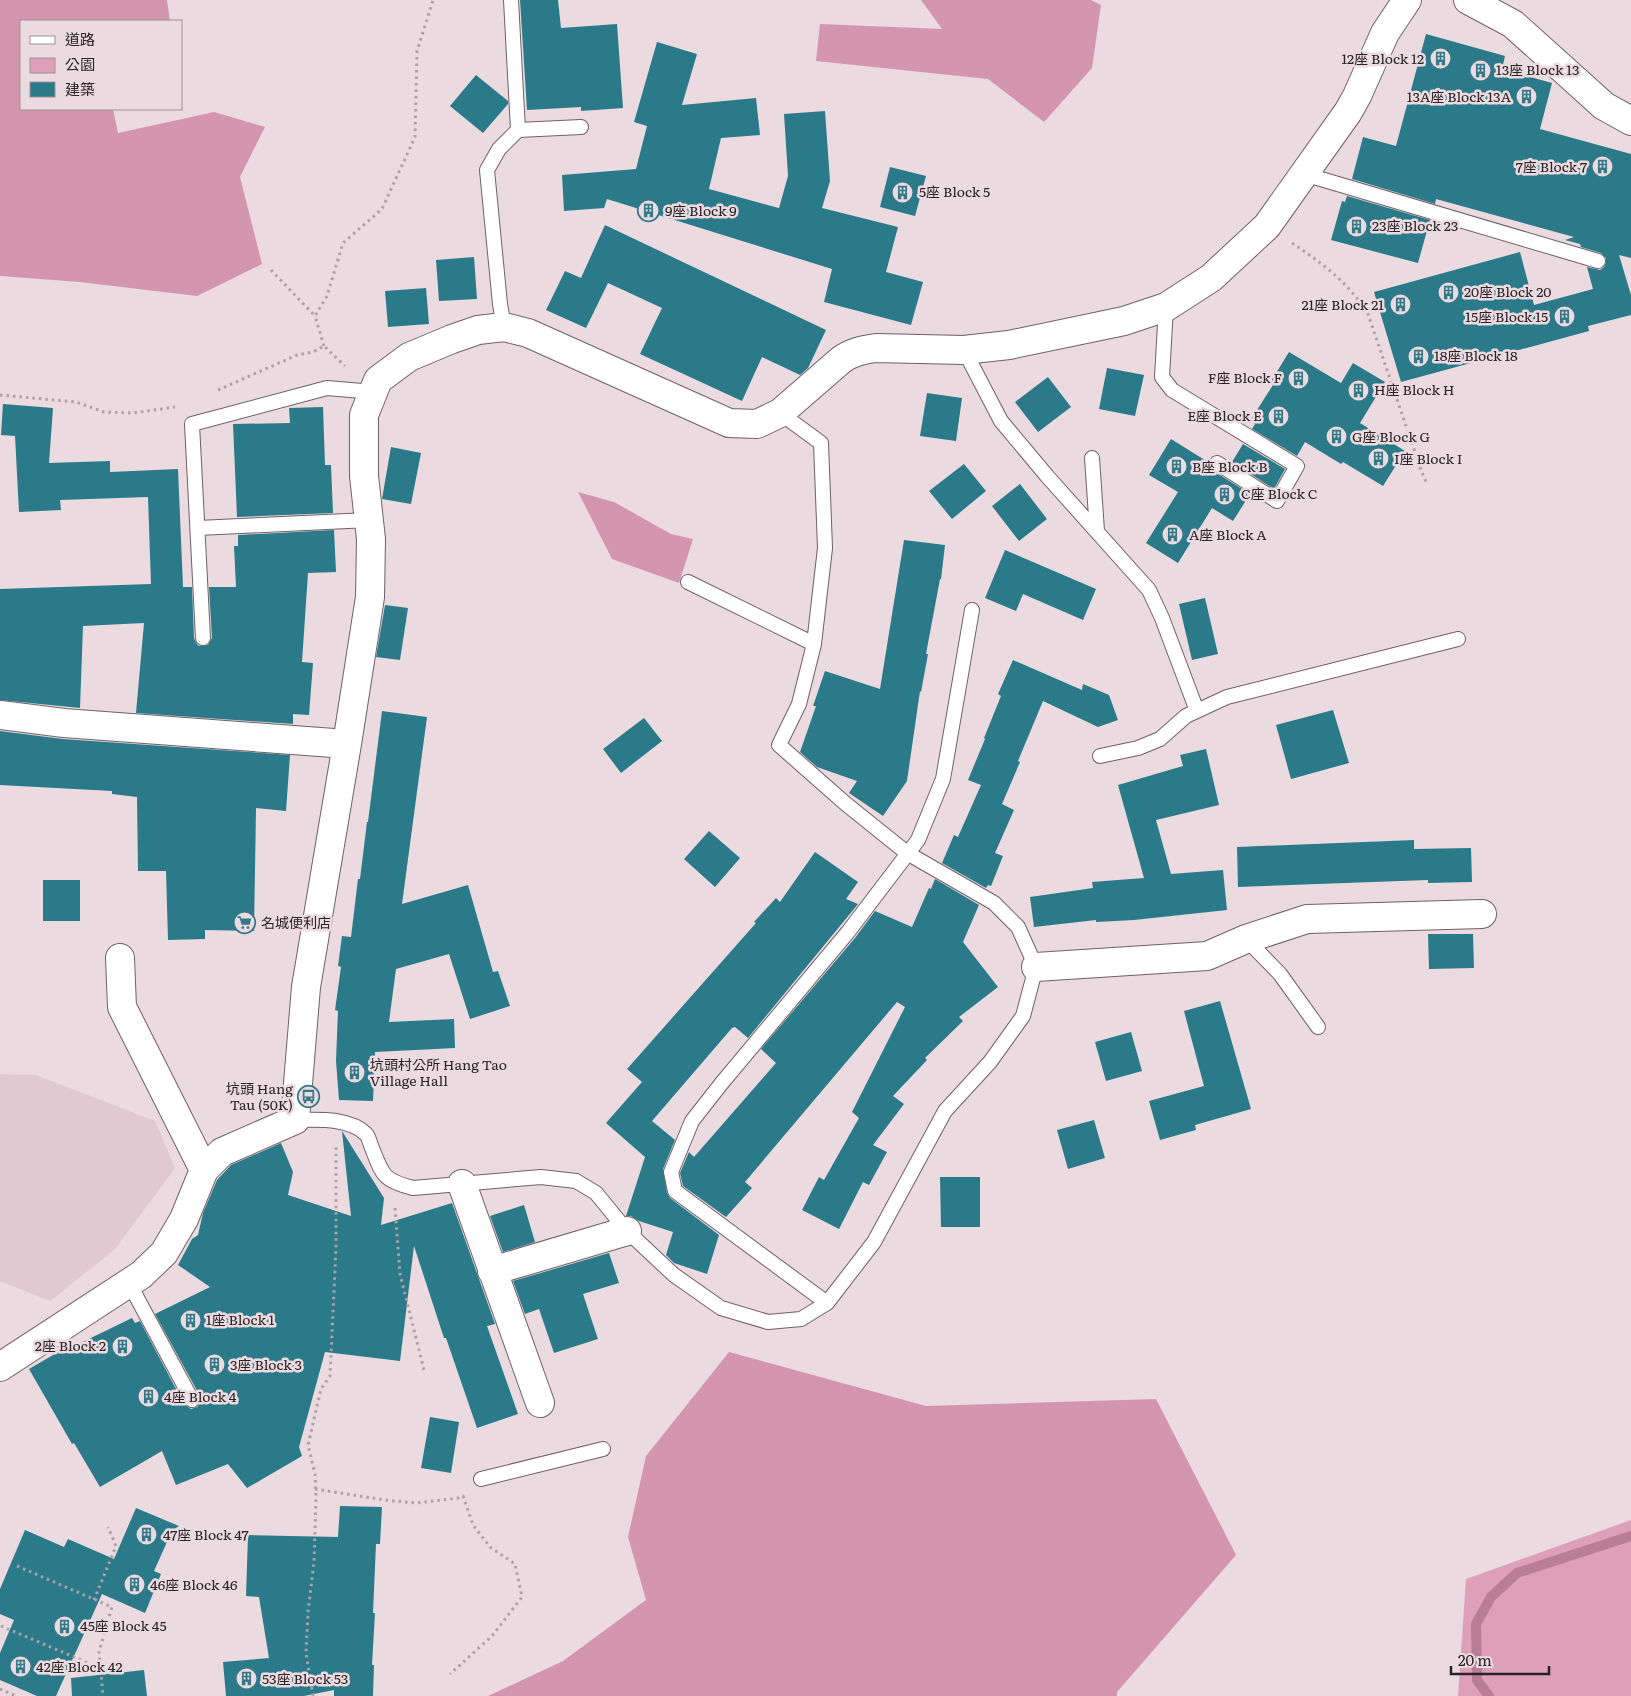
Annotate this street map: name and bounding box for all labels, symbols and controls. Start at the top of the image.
legend [20,20,182,110]
text: 道路 [65,27,95,50]
building icon: 12座 Block 12 [1428,47,1452,71]
place label: 12座 Block 12 [1341,48,1424,68]
text: 公園 [65,52,95,75]
building icon: 13座 Block 13 [1468,58,1492,82]
place label: 13座 Block 13 [1496,59,1580,79]
text: 建築 [65,77,95,100]
building icon: 13A座 Block 13A [1515,85,1539,109]
place label: 13A座 Block 13A [1407,86,1512,106]
building icon: 7座 Block 7 [1591,155,1615,179]
place label: 7座 Block 7 [1516,156,1587,176]
building icon: 5座 Block 5 [891,180,915,204]
place label: 5座 Block 5 [919,181,990,201]
building icon: 9座 Block 9 [637,199,661,223]
place label: 9座 Block 9 [665,200,737,220]
building icon: 23座 Block 23 [1344,214,1368,238]
place label: 23座 Block 23 [1372,215,1458,235]
building icon: 20座 Block 20 [1436,280,1460,304]
place label: 20座 Block 20 [1464,281,1551,301]
building icon: 21座 Block 21 [1388,293,1412,317]
place label: 21座 Block 21 [1301,294,1384,314]
building icon: 15座 Block 15 [1552,305,1576,329]
place label: 15座 Block 15 [1465,306,1548,326]
building icon: 18座 Block 18 [1406,344,1430,368]
place label: 18座 Block 18 [1434,345,1518,365]
building icon: F座 Block F [1286,366,1310,390]
place label: F座 Block F [1208,367,1282,387]
building icon: H座 Block H [1346,378,1370,402]
place label: H座 Block H [1374,379,1455,399]
building icon: E座 Block E [1266,404,1290,428]
place label: E座 Block E [1187,405,1262,425]
building icon: G座 Block G [1324,425,1348,449]
place label: G座 Block G [1352,426,1431,446]
building icon: I座 Block I [1366,447,1390,471]
place label: I座 Block I [1394,448,1462,468]
building icon: B座 Block B [1164,455,1188,479]
place label: B座 Block B [1192,456,1268,476]
building icon: C座 Block C [1213,482,1237,506]
place label: C座 Block C [1241,483,1318,503]
building icon: A座 Block A [1161,523,1185,547]
place label: A座 Block A [1189,524,1267,544]
supermarket icon: 名城便利店 [233,911,257,935]
place label: 名城便利店 [261,912,331,932]
place label: 坑頭村公所 Hang Tao Village Hall [370,1054,507,1090]
building icon: 坑頭村公所 Hang Tao Village Hall [342,1061,366,1085]
place label: 坑頭 Hang Tau (50K) [226,1078,293,1114]
bus stop icon: 坑頭 Hang Tau (50K) [297,1085,321,1109]
building icon: 1座 Block 1 [178,1308,202,1332]
place label: 1座 Block 1 [206,1309,275,1329]
building icon: 2座 Block 2 [110,1334,134,1358]
place label: 2座 Block 2 [35,1335,106,1355]
building icon: 3座 Block 3 [202,1353,226,1377]
place label: 3座 Block 3 [230,1354,302,1374]
building icon: 4座 Block 4 [136,1385,160,1409]
place label: 4座 Block 4 [164,1386,237,1406]
building icon: 47座 Block 47 [135,1523,159,1547]
place label: 47座 Block 47 [163,1524,249,1544]
building icon: 46座 Block 46 [122,1573,146,1597]
place label: 46座 Block 46 [150,1574,238,1594]
building icon: 45座 Block 45 [52,1614,76,1638]
place label: 45座 Block 45 [80,1615,167,1635]
scale bar [1451,1644,1548,1676]
text: 20 m [1458,1648,1492,1671]
building icon: 42座 Block 42 [8,1655,32,1679]
place label: 42座 Block 42 [36,1656,123,1676]
building icon: 53座 Block 53 [234,1667,258,1691]
place label: 53座 Block 53 [262,1668,348,1688]

